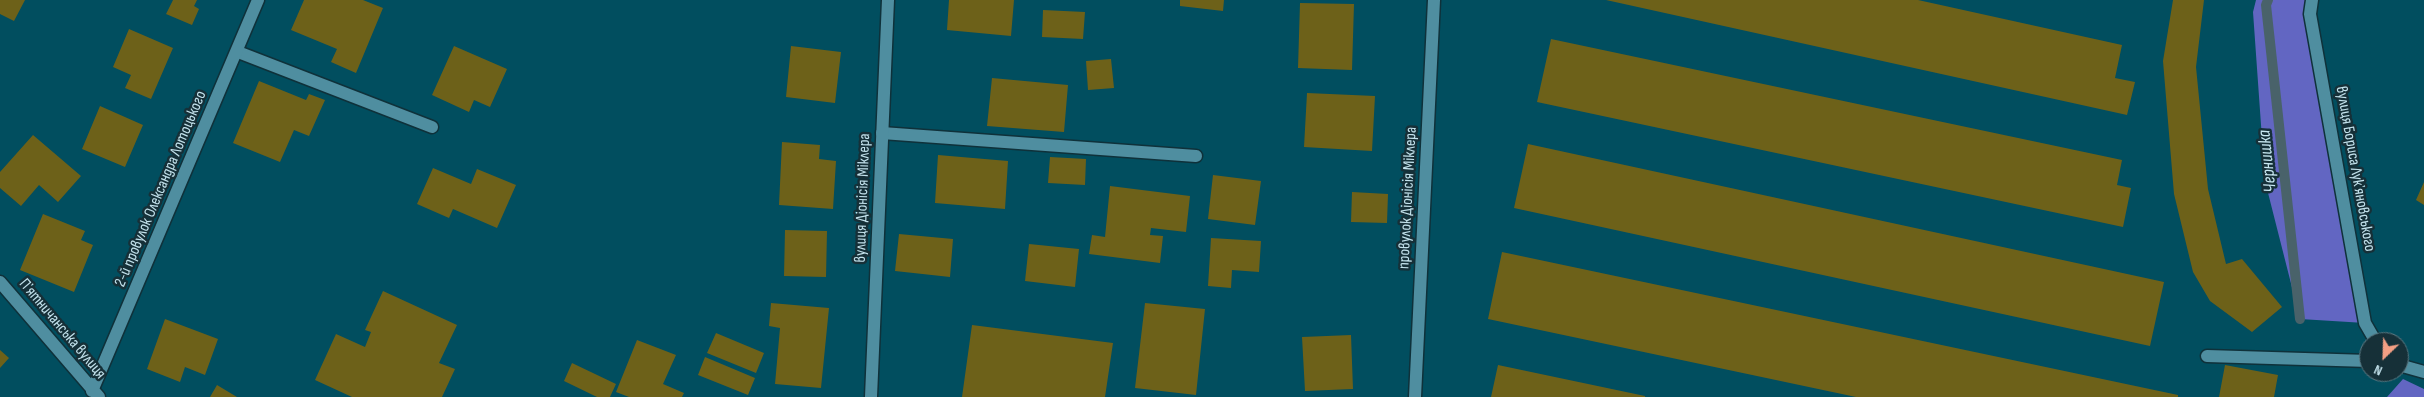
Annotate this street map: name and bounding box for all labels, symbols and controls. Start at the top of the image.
street label: вулиця Бориса Лукʼяновського [2331,85,2379,253]
street label: 2-й провулок Олександра Лотоцького [111,88,211,290]
street label: провулок Діонісія Міклера [1395,126,1421,270]
water label: Чернишка [2254,129,2282,193]
street label: вулиця Діонісія Міклера [851,133,875,263]
street label: Пʼятничанська вулиця [14,275,110,383]
north arrow [2359,332,2409,382]
text: N [2371,361,2385,380]

